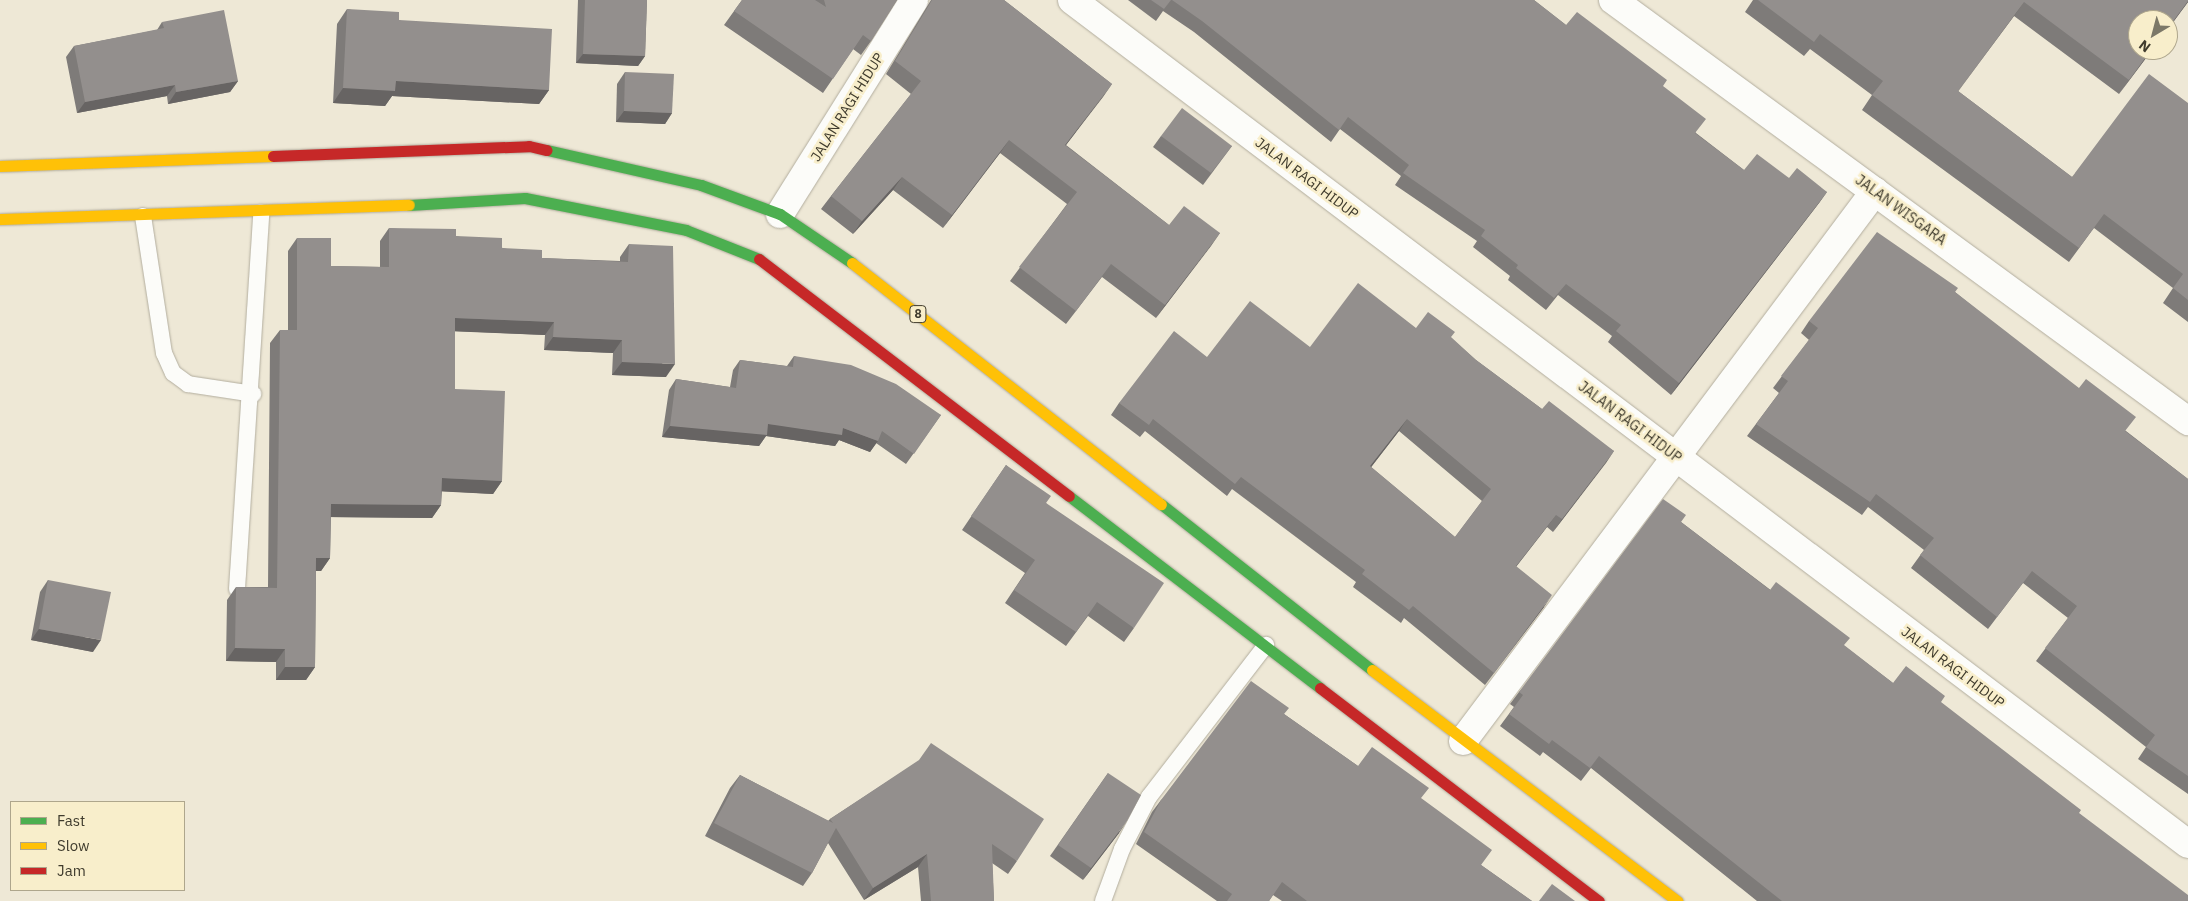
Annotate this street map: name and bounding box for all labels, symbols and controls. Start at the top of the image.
north arrow [2128,10,2178,60]
text: N [2135,36,2154,56]
street label: JALAN RAGI HIDUP [807,50,887,164]
street label: JALAN RAGI HIDUP [1252,134,1362,222]
street label: JALAN WISGARA [1852,171,1950,249]
road number: 8 [909,304,927,324]
street label: JALAN RAGI HIDUP [1575,378,1685,466]
street label: JALAN RAGI HIDUP [1898,623,2008,711]
legend [10,801,185,891]
text: Fast [57,811,85,830]
text: Slow [57,836,90,855]
text: Jam [57,861,86,880]

